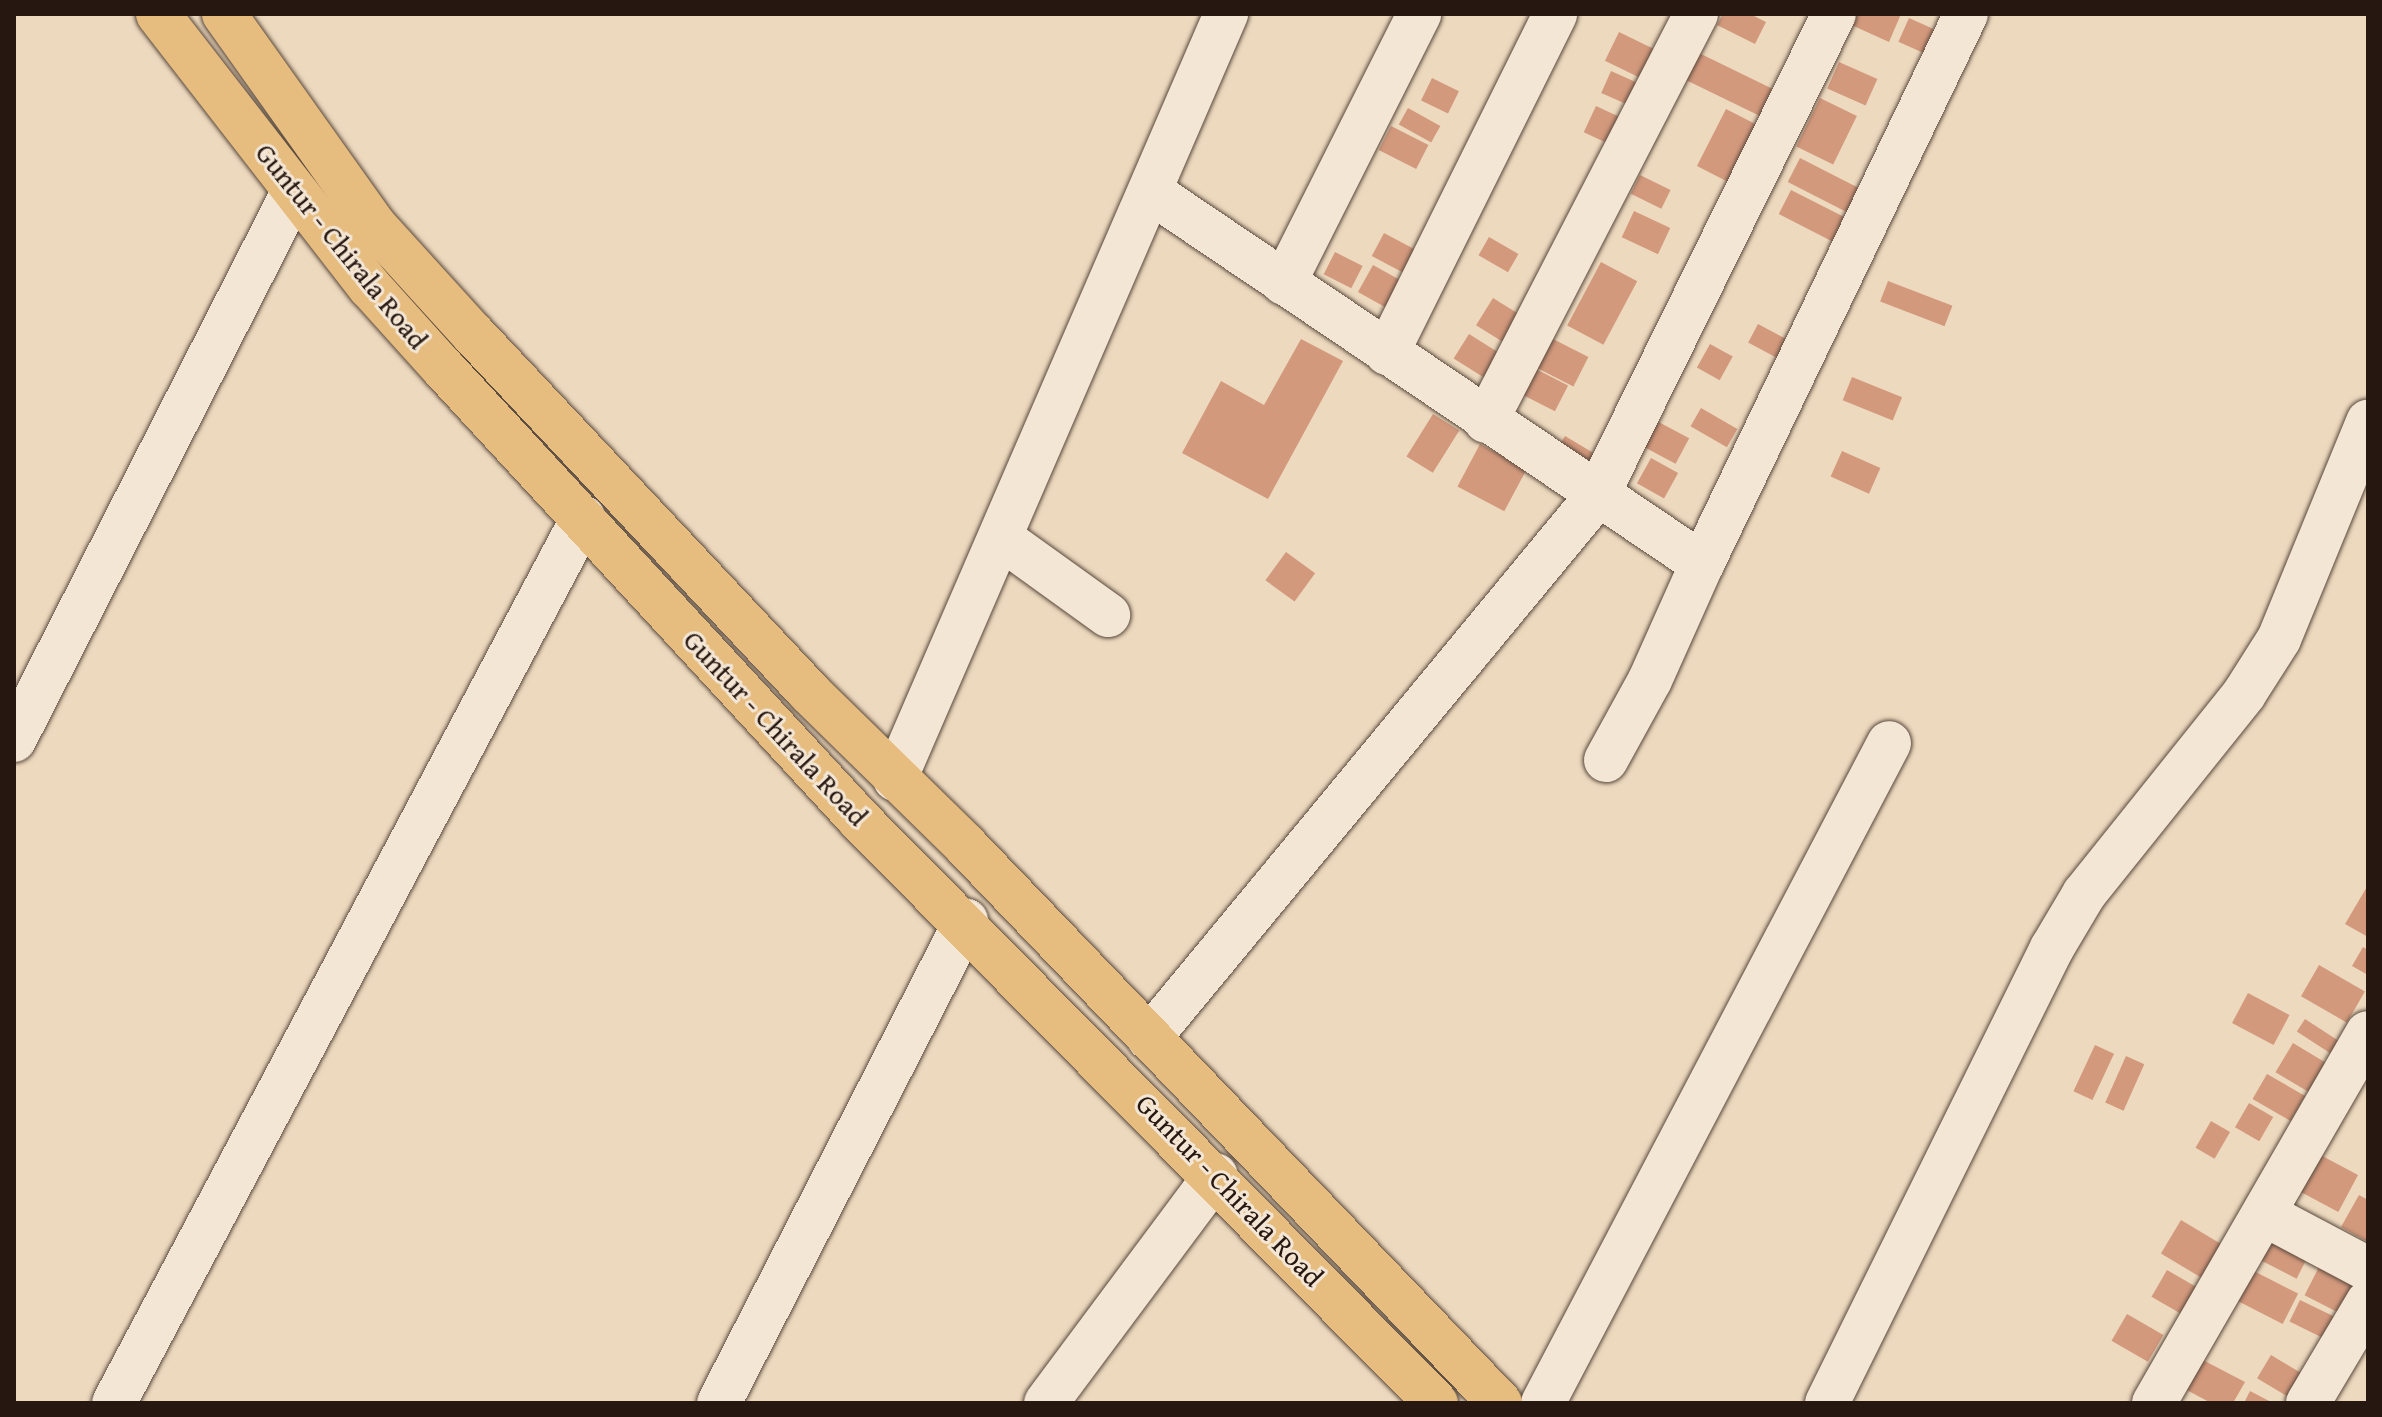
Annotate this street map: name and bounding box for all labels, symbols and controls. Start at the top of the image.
street label: Guntur - Chirala Road [249,136,435,356]
street label: Guntur - Chirala Road [677,623,875,833]
street label: Guntur - Chirala Road [1129,1087,1331,1293]

